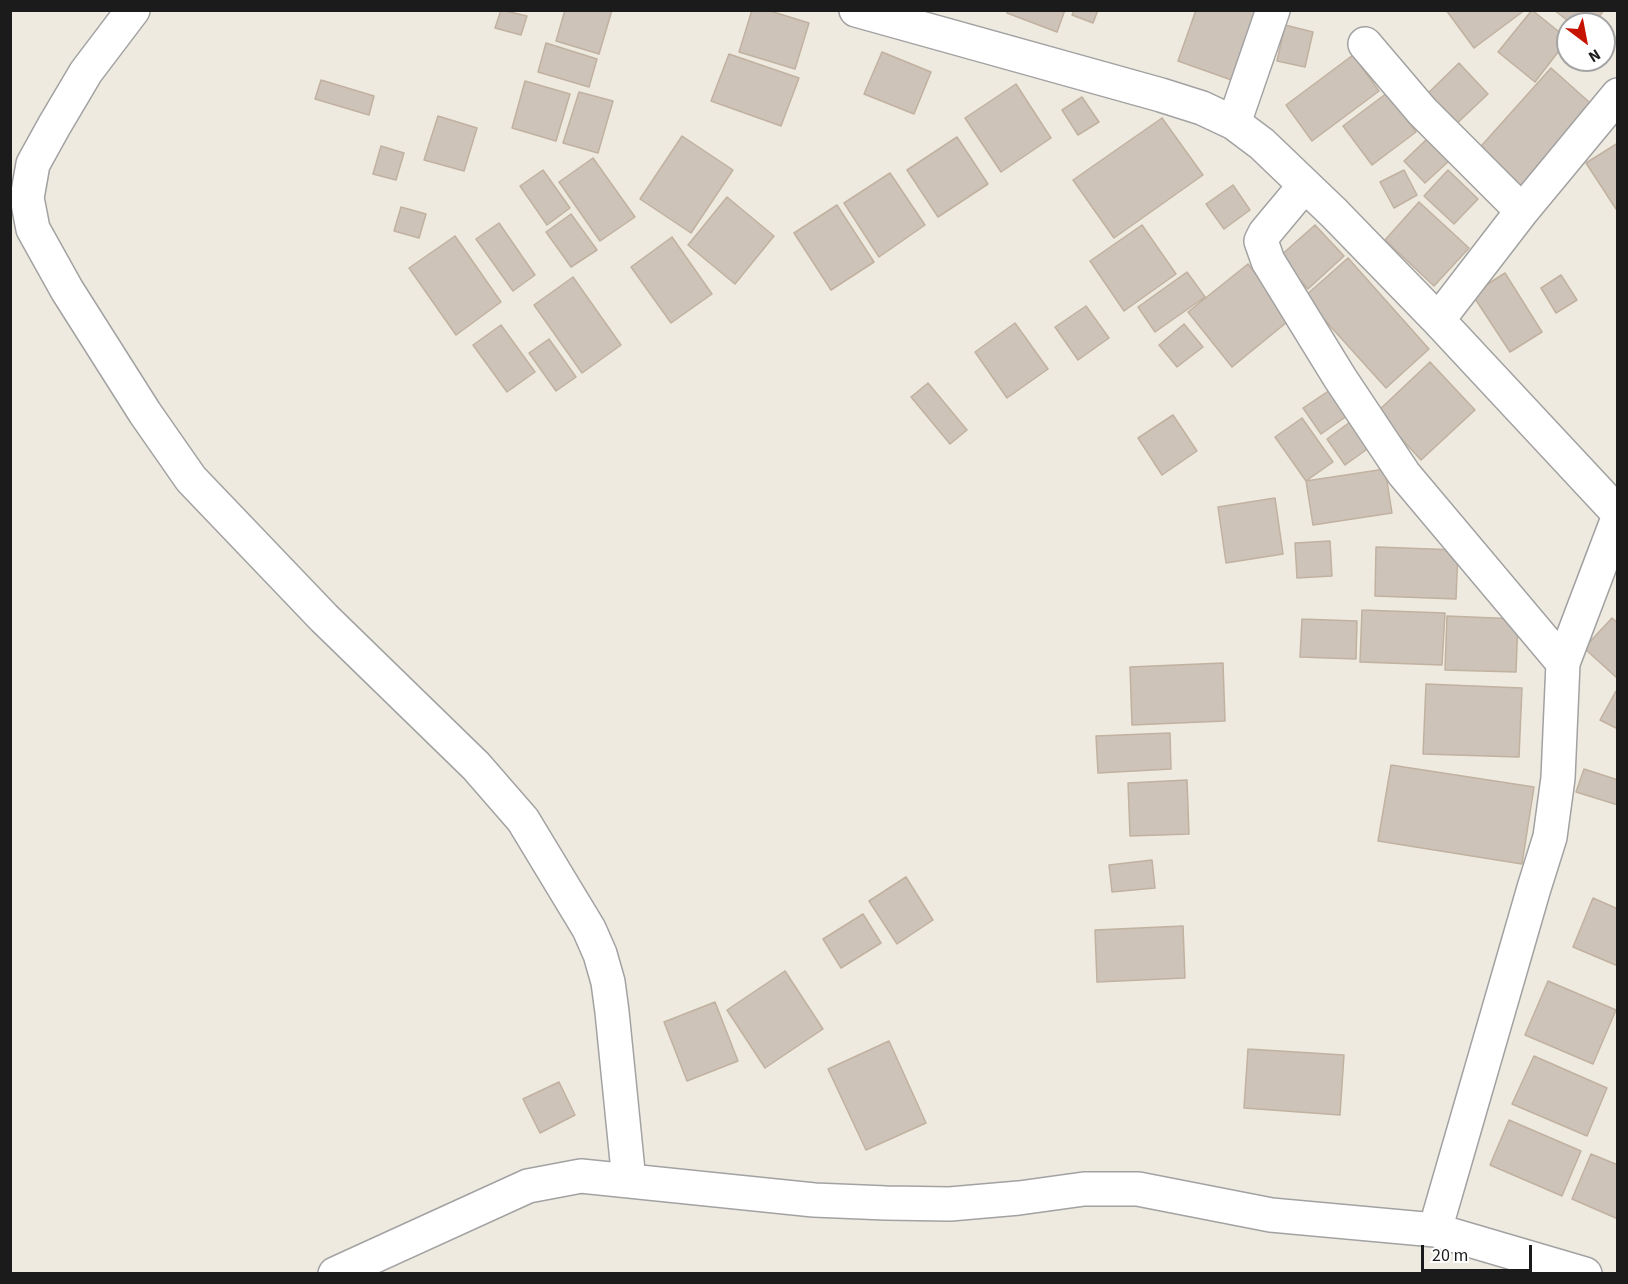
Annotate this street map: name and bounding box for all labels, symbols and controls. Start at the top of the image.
north arrow [1556,12,1616,72]
text: N [1584,43,1605,68]
scale bar [1424,1233,1535,1271]
text: 20 m [1432,1243,1468,1268]

